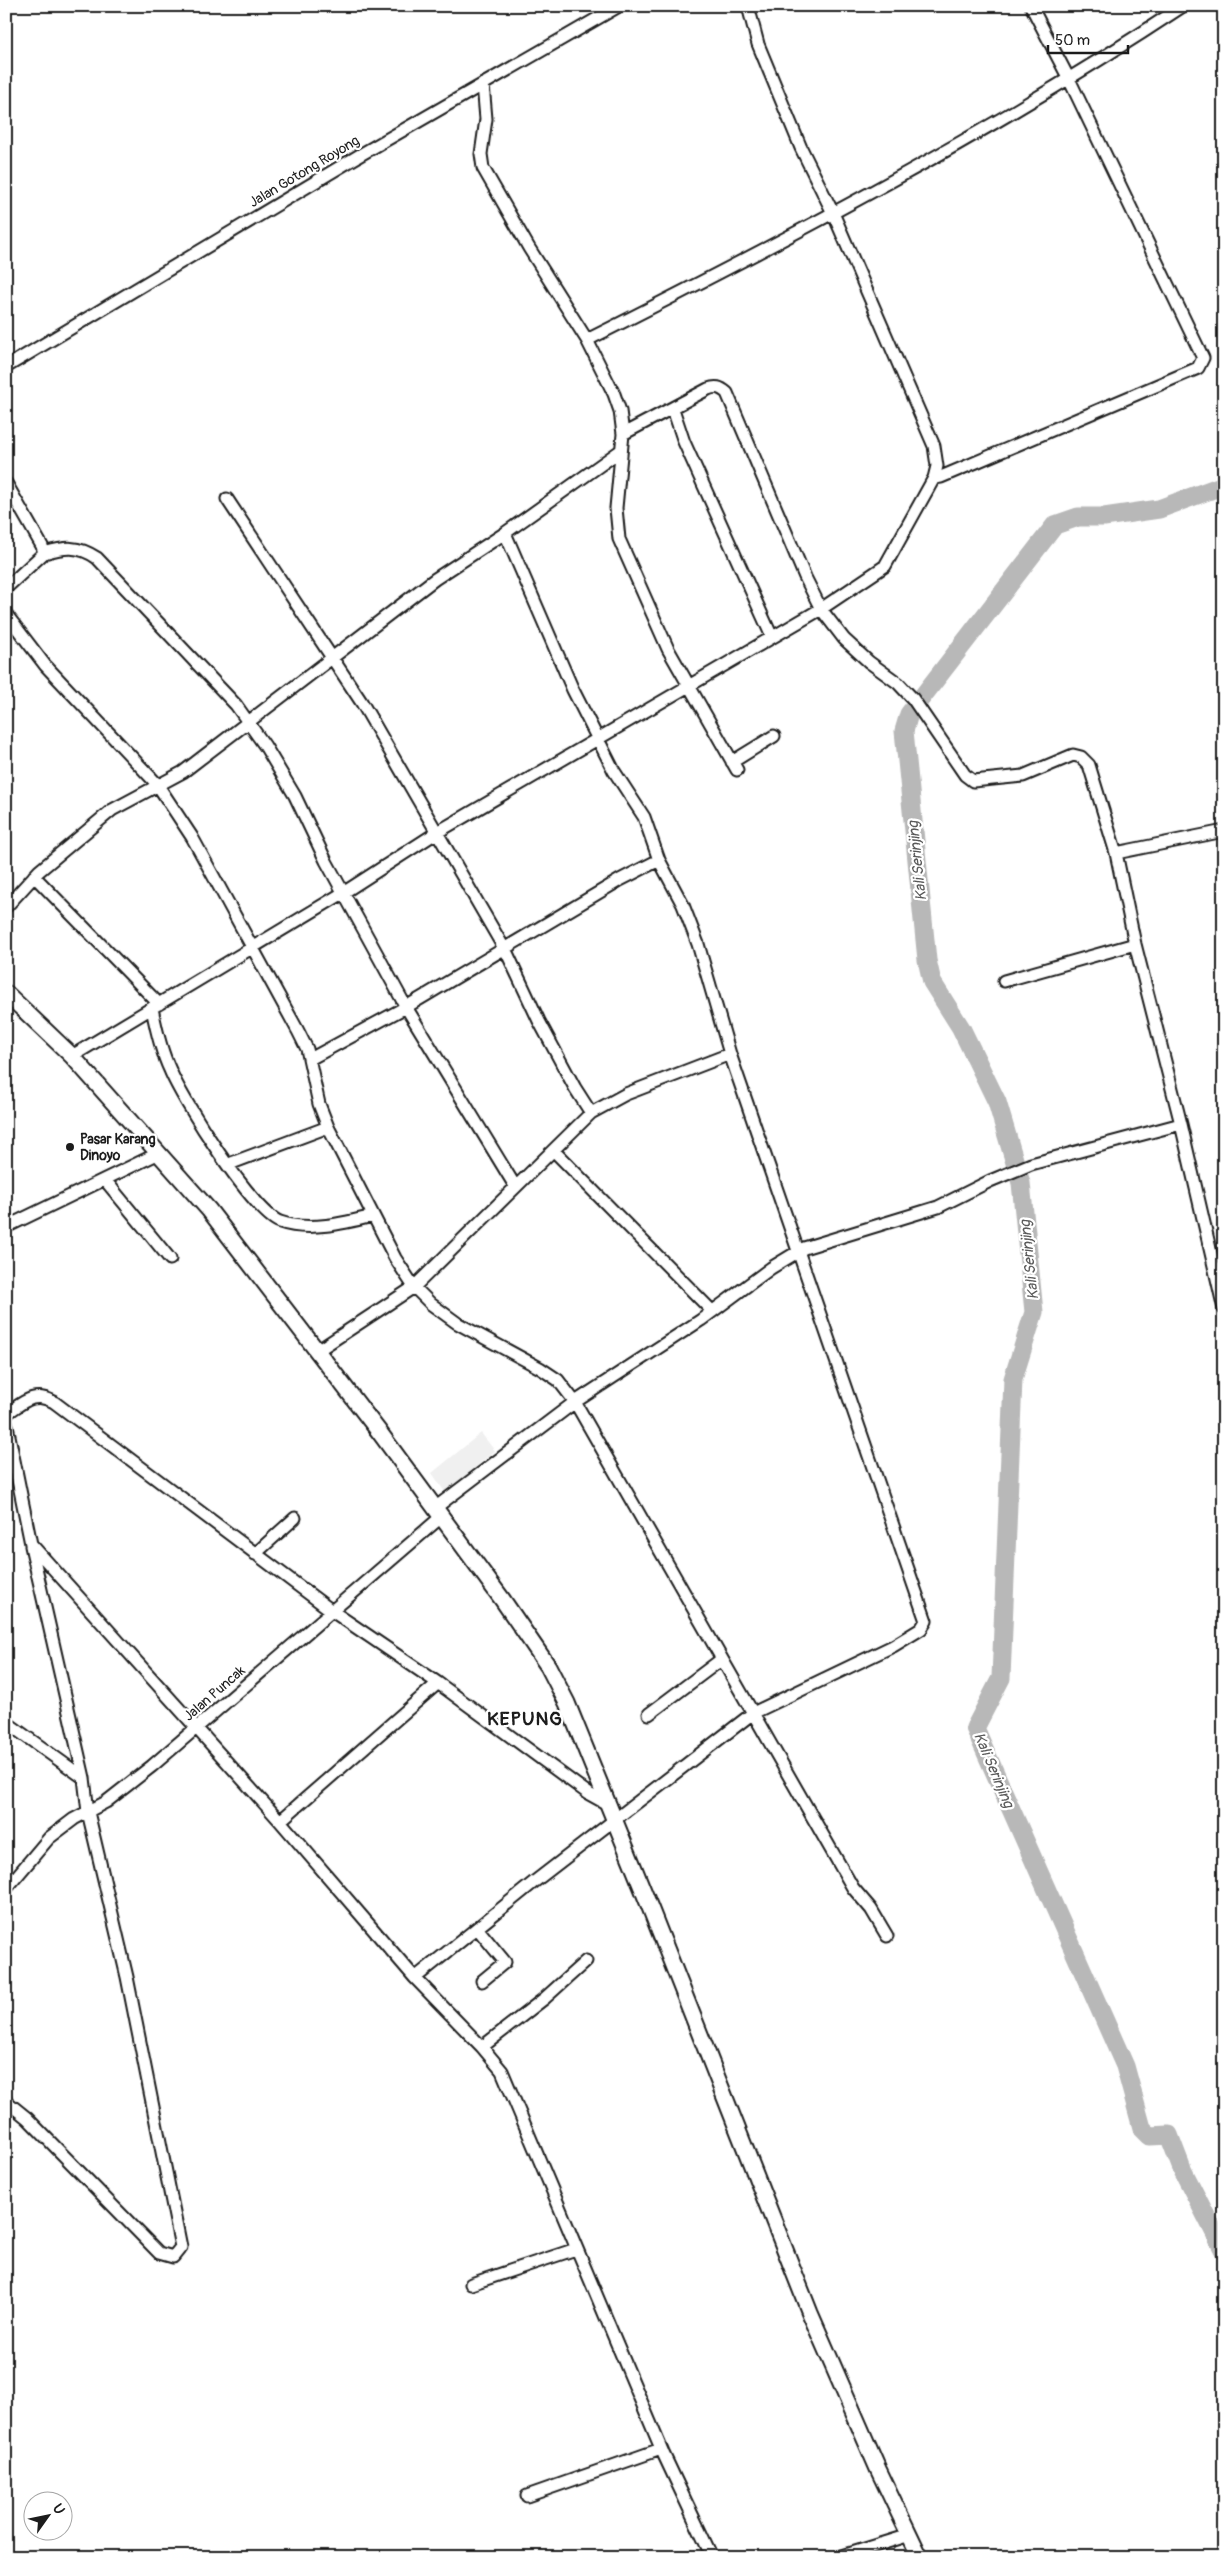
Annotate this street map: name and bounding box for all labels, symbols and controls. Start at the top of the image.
scale bar [1048,22,1128,54]
text: 50 m [1055,31,1090,50]
street label: Jalan Gotong Royong [246,132,362,211]
water label: Kali Serinjing [904,819,931,902]
place label: Pasar Karang Dinoyo [80,1131,156,1164]
marker: Pasar Karang Dinoyo [64,1141,76,1153]
water label: Kali Serinjing [1016,1218,1043,1301]
street label: Jalan Puncak [180,1662,249,1725]
district label: KEPUNG [487,1707,563,1731]
water label: Kali Serinjing [969,1730,1018,1812]
north arrow [22,2490,72,2540]
text: U [49,2501,68,2518]

